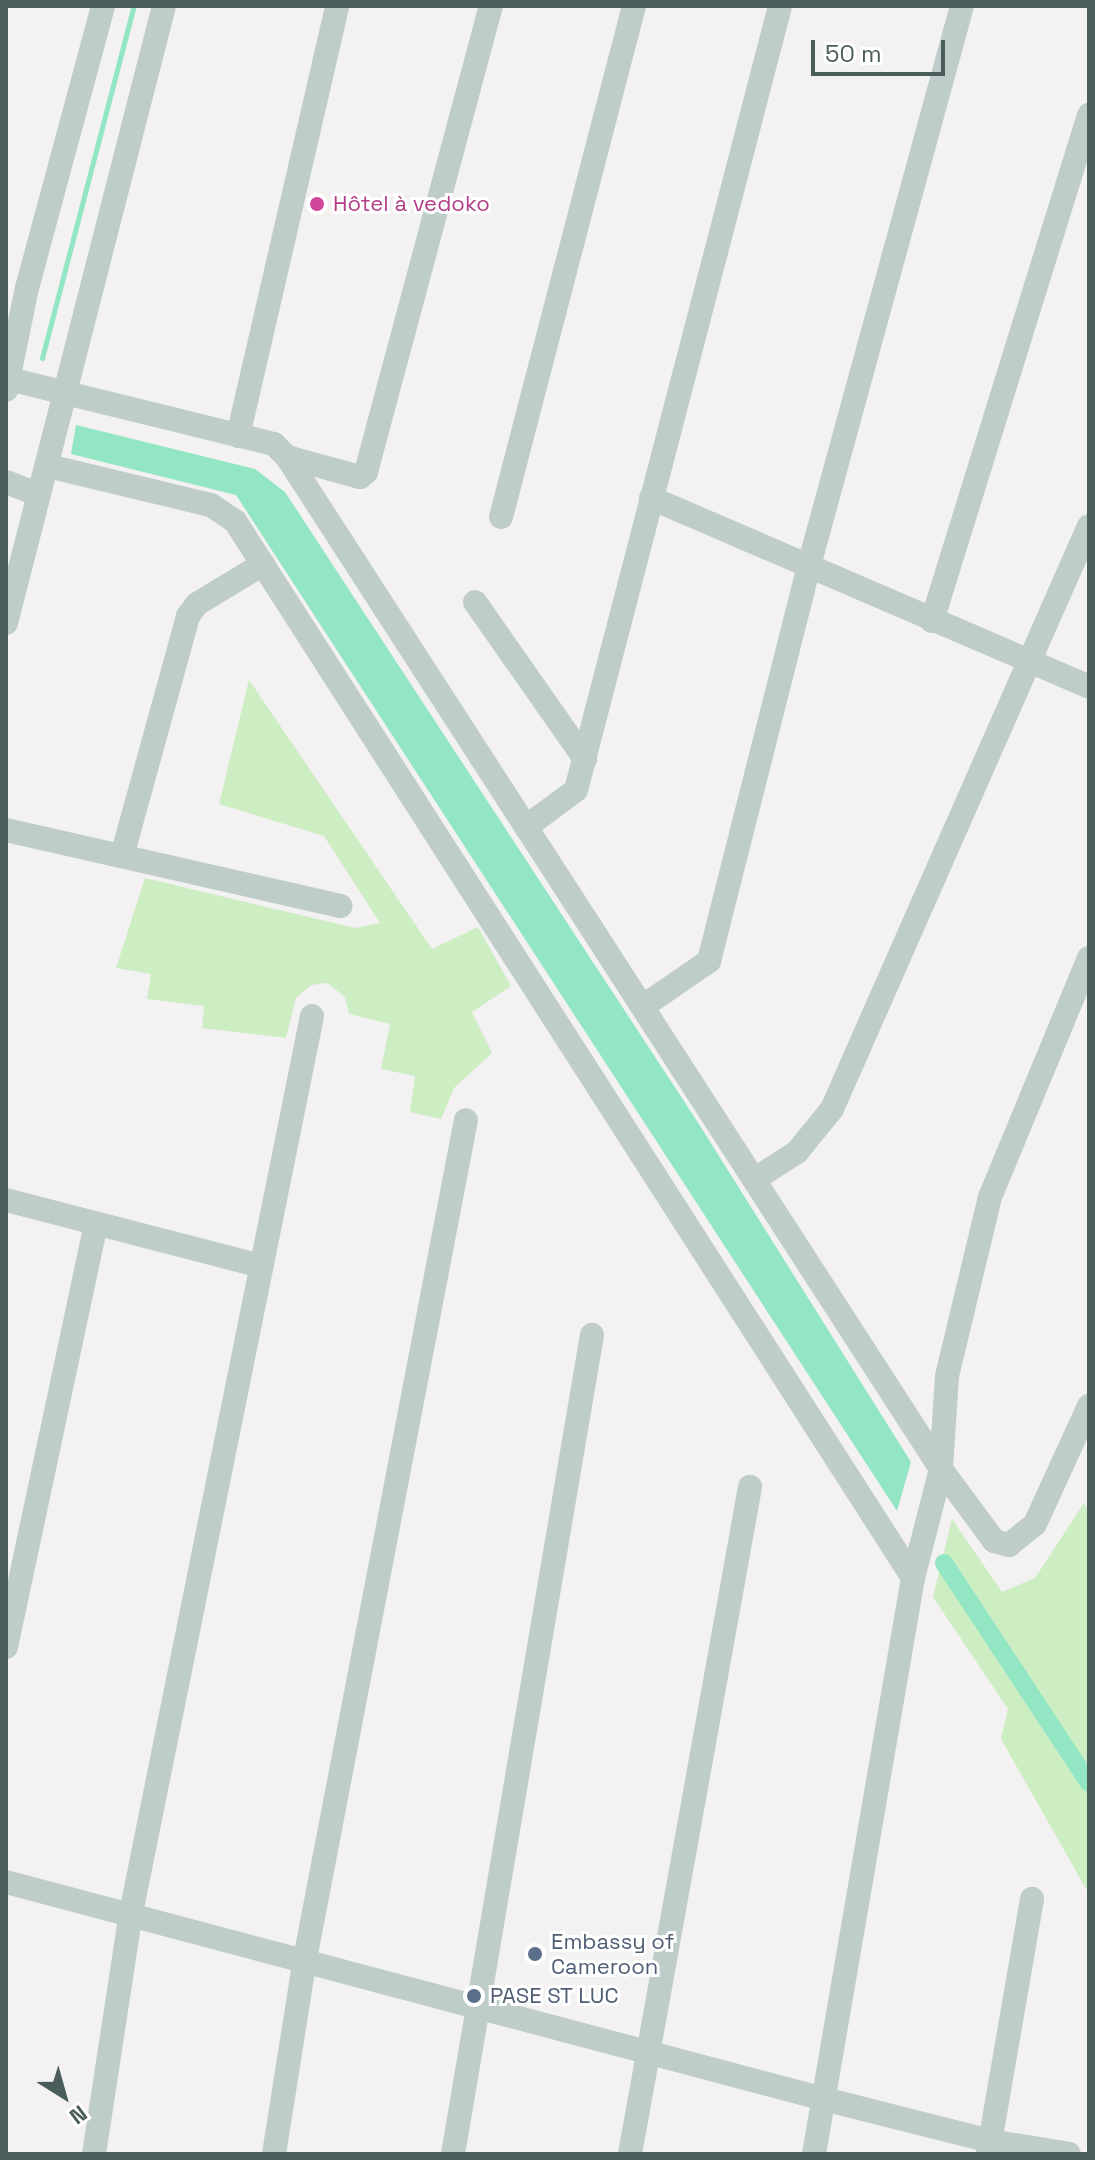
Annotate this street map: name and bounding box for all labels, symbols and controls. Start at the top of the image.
scale bar [815,24,949,74]
text: 50 m [825,38,882,69]
place label: Hôtel à vedoko [333,191,490,217]
marker: Hôtel à vedoko [308,195,326,213]
place label: Embassy of Cameroon [551,1928,674,1980]
marker: Embassy of Cameroon [526,1945,544,1963]
place label: PASE ST LUC [490,1983,619,2009]
marker: PASE ST LUC [465,1987,483,2005]
north arrow [24,2056,104,2136]
text: N [64,2100,93,2131]

